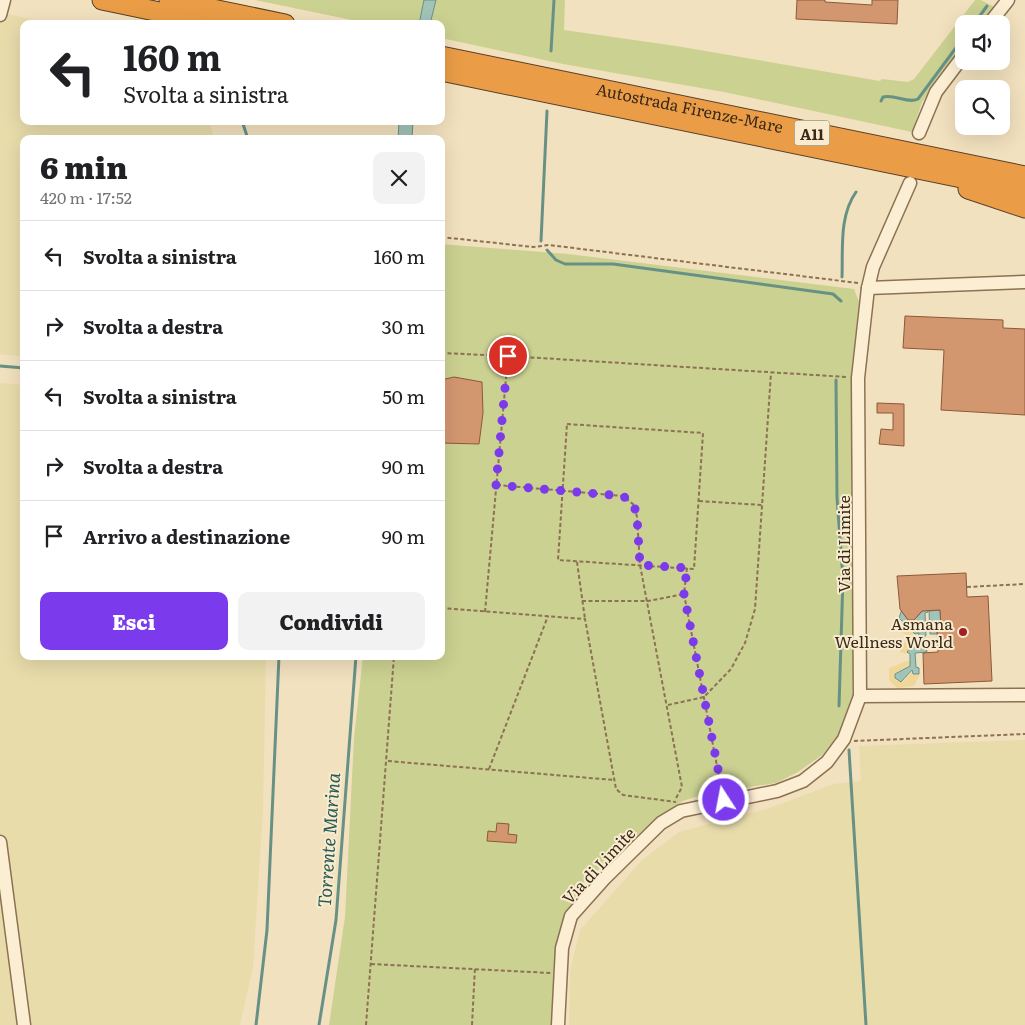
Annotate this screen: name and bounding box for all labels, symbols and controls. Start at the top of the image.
map controls [955,15,1010,135]
button: sound [955,15,1010,70]
text: 160 m [123,30,221,82]
icon: left [40,40,105,105]
street label: Autostrada Firenze-Mare [594,76,785,138]
text: Svolta a sinistra [123,77,289,110]
button: search [955,80,1010,135]
road number: A11 [794,120,830,146]
text: 6 min [40,144,128,188]
button: close [373,152,425,204]
text: 420 m · 17:52 [40,185,132,209]
icon: left [40,242,68,270]
text: Svolta a sinistra [83,242,237,270]
text: 160 m [374,242,425,270]
icon: right [40,312,68,340]
text: Svolta a destra [83,312,223,340]
text: 30 m [381,312,425,340]
pin [487,335,529,377]
icon: arrive [494,342,522,370]
icon: left [40,382,68,410]
text: Svolta a sinistra [83,382,237,410]
text: 50 m [382,382,425,410]
icon: right [40,452,68,480]
text: Svolta a destra [83,452,223,480]
text: 90 m [382,452,425,480]
street label: Via di Limite [831,495,855,593]
icon: arrive [40,522,68,550]
text: Arrivo a destinazione [83,522,290,550]
text: 90 m [382,522,425,550]
button: Esci [40,592,228,650]
button: Condividi [238,592,425,650]
place label: Asmana Wellness World [835,611,953,653]
marker: Asmana Wellness World [957,626,969,638]
water label: Torrente Marina [310,771,346,908]
position arrow [697,773,749,825]
street label: Via di Limite [556,821,640,909]

